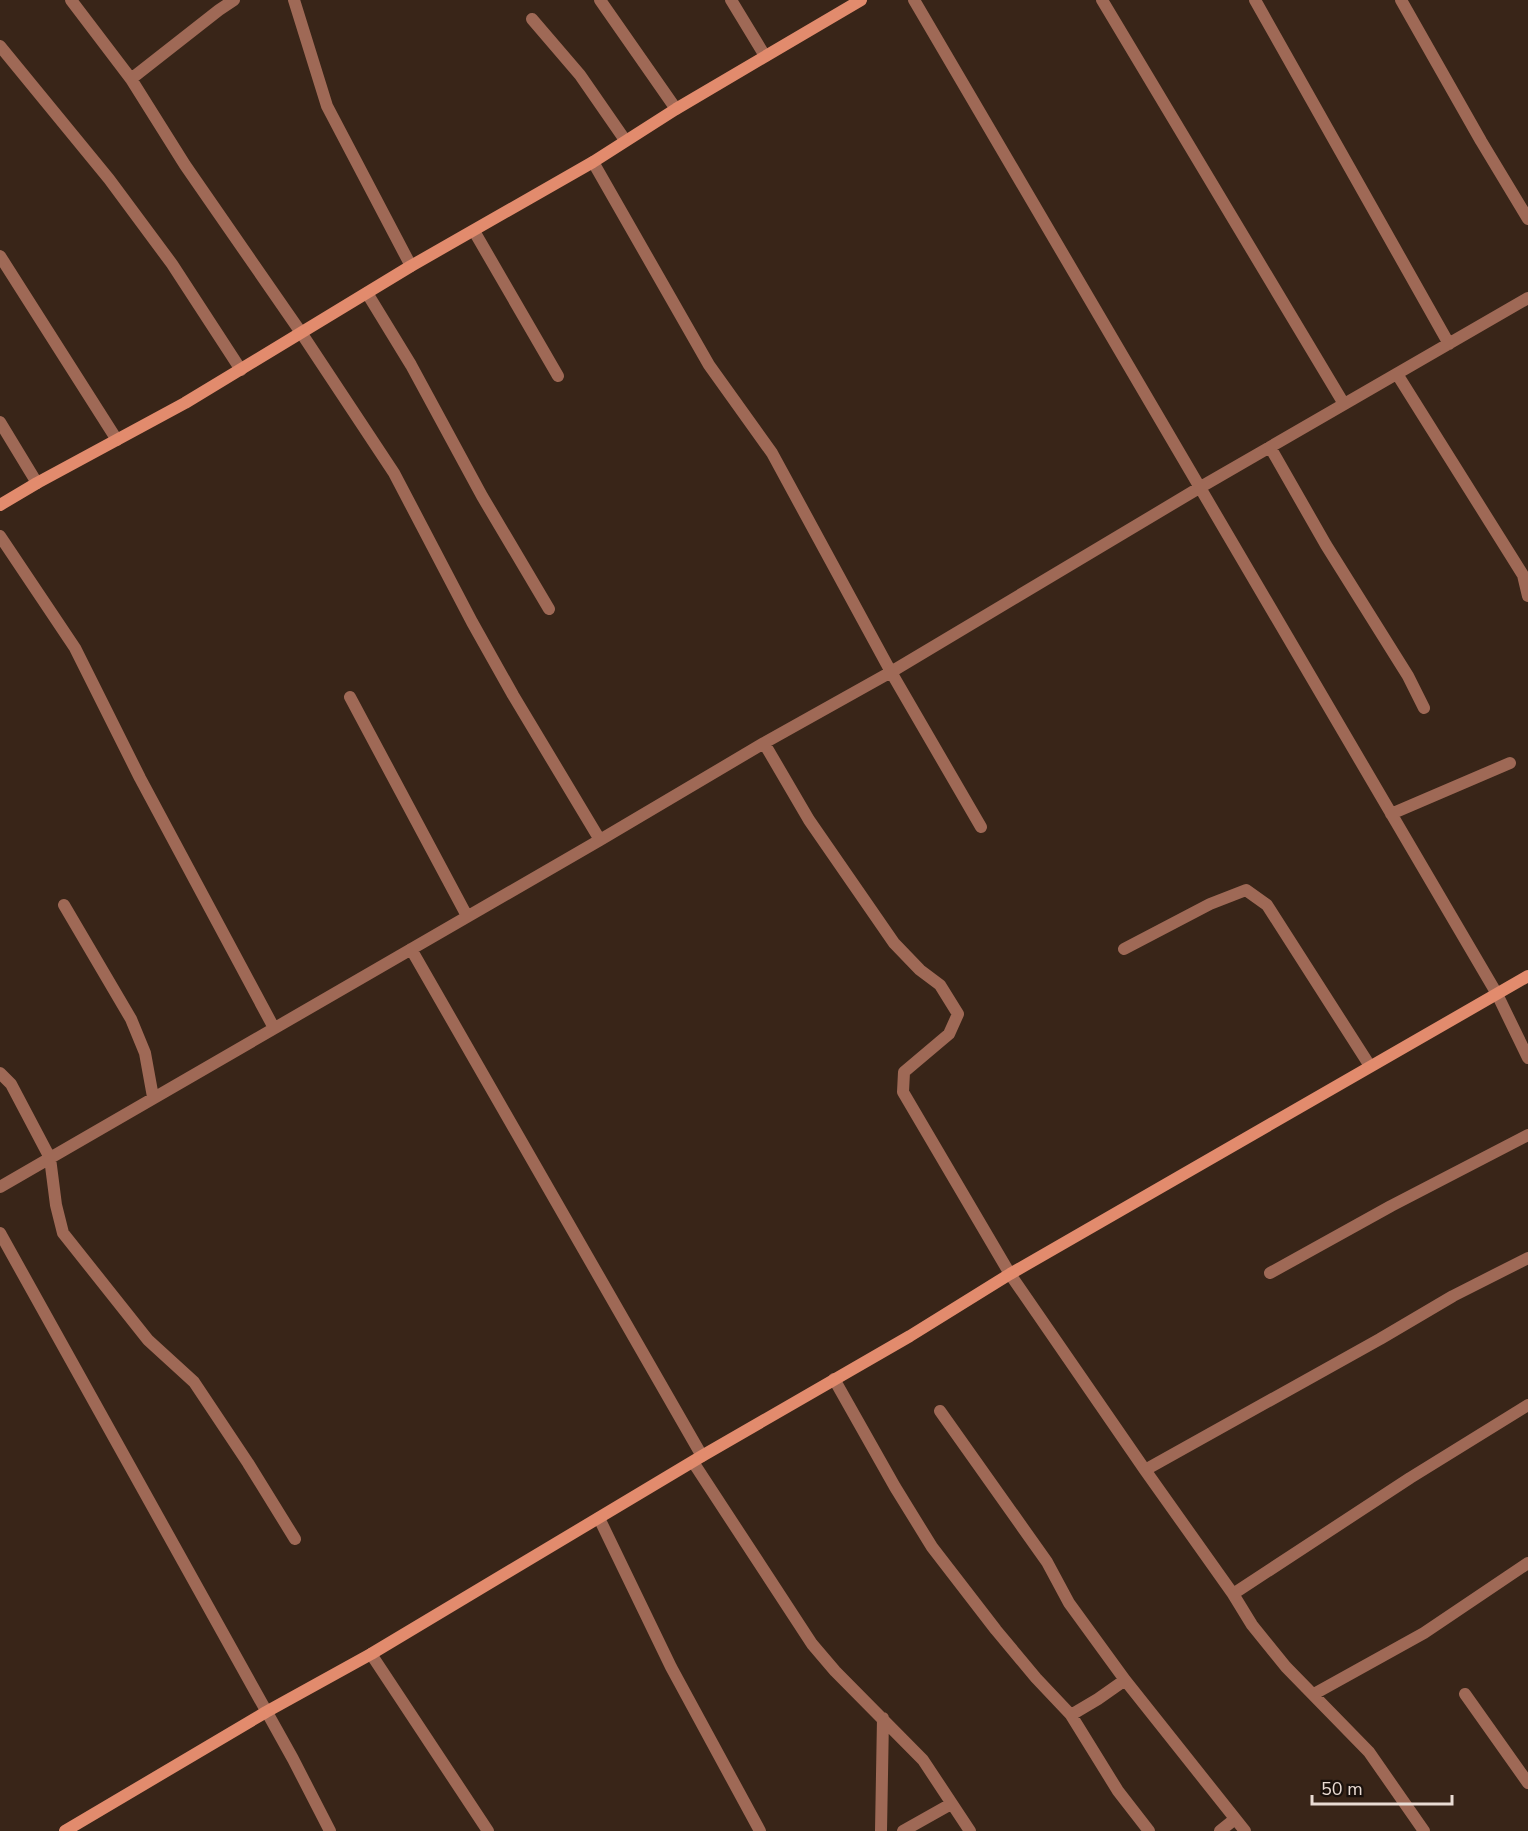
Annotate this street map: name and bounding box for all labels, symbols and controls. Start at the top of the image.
scale bar [1312,1768,1452,1806]
text: 50 m [1321,1777,1363,1801]

